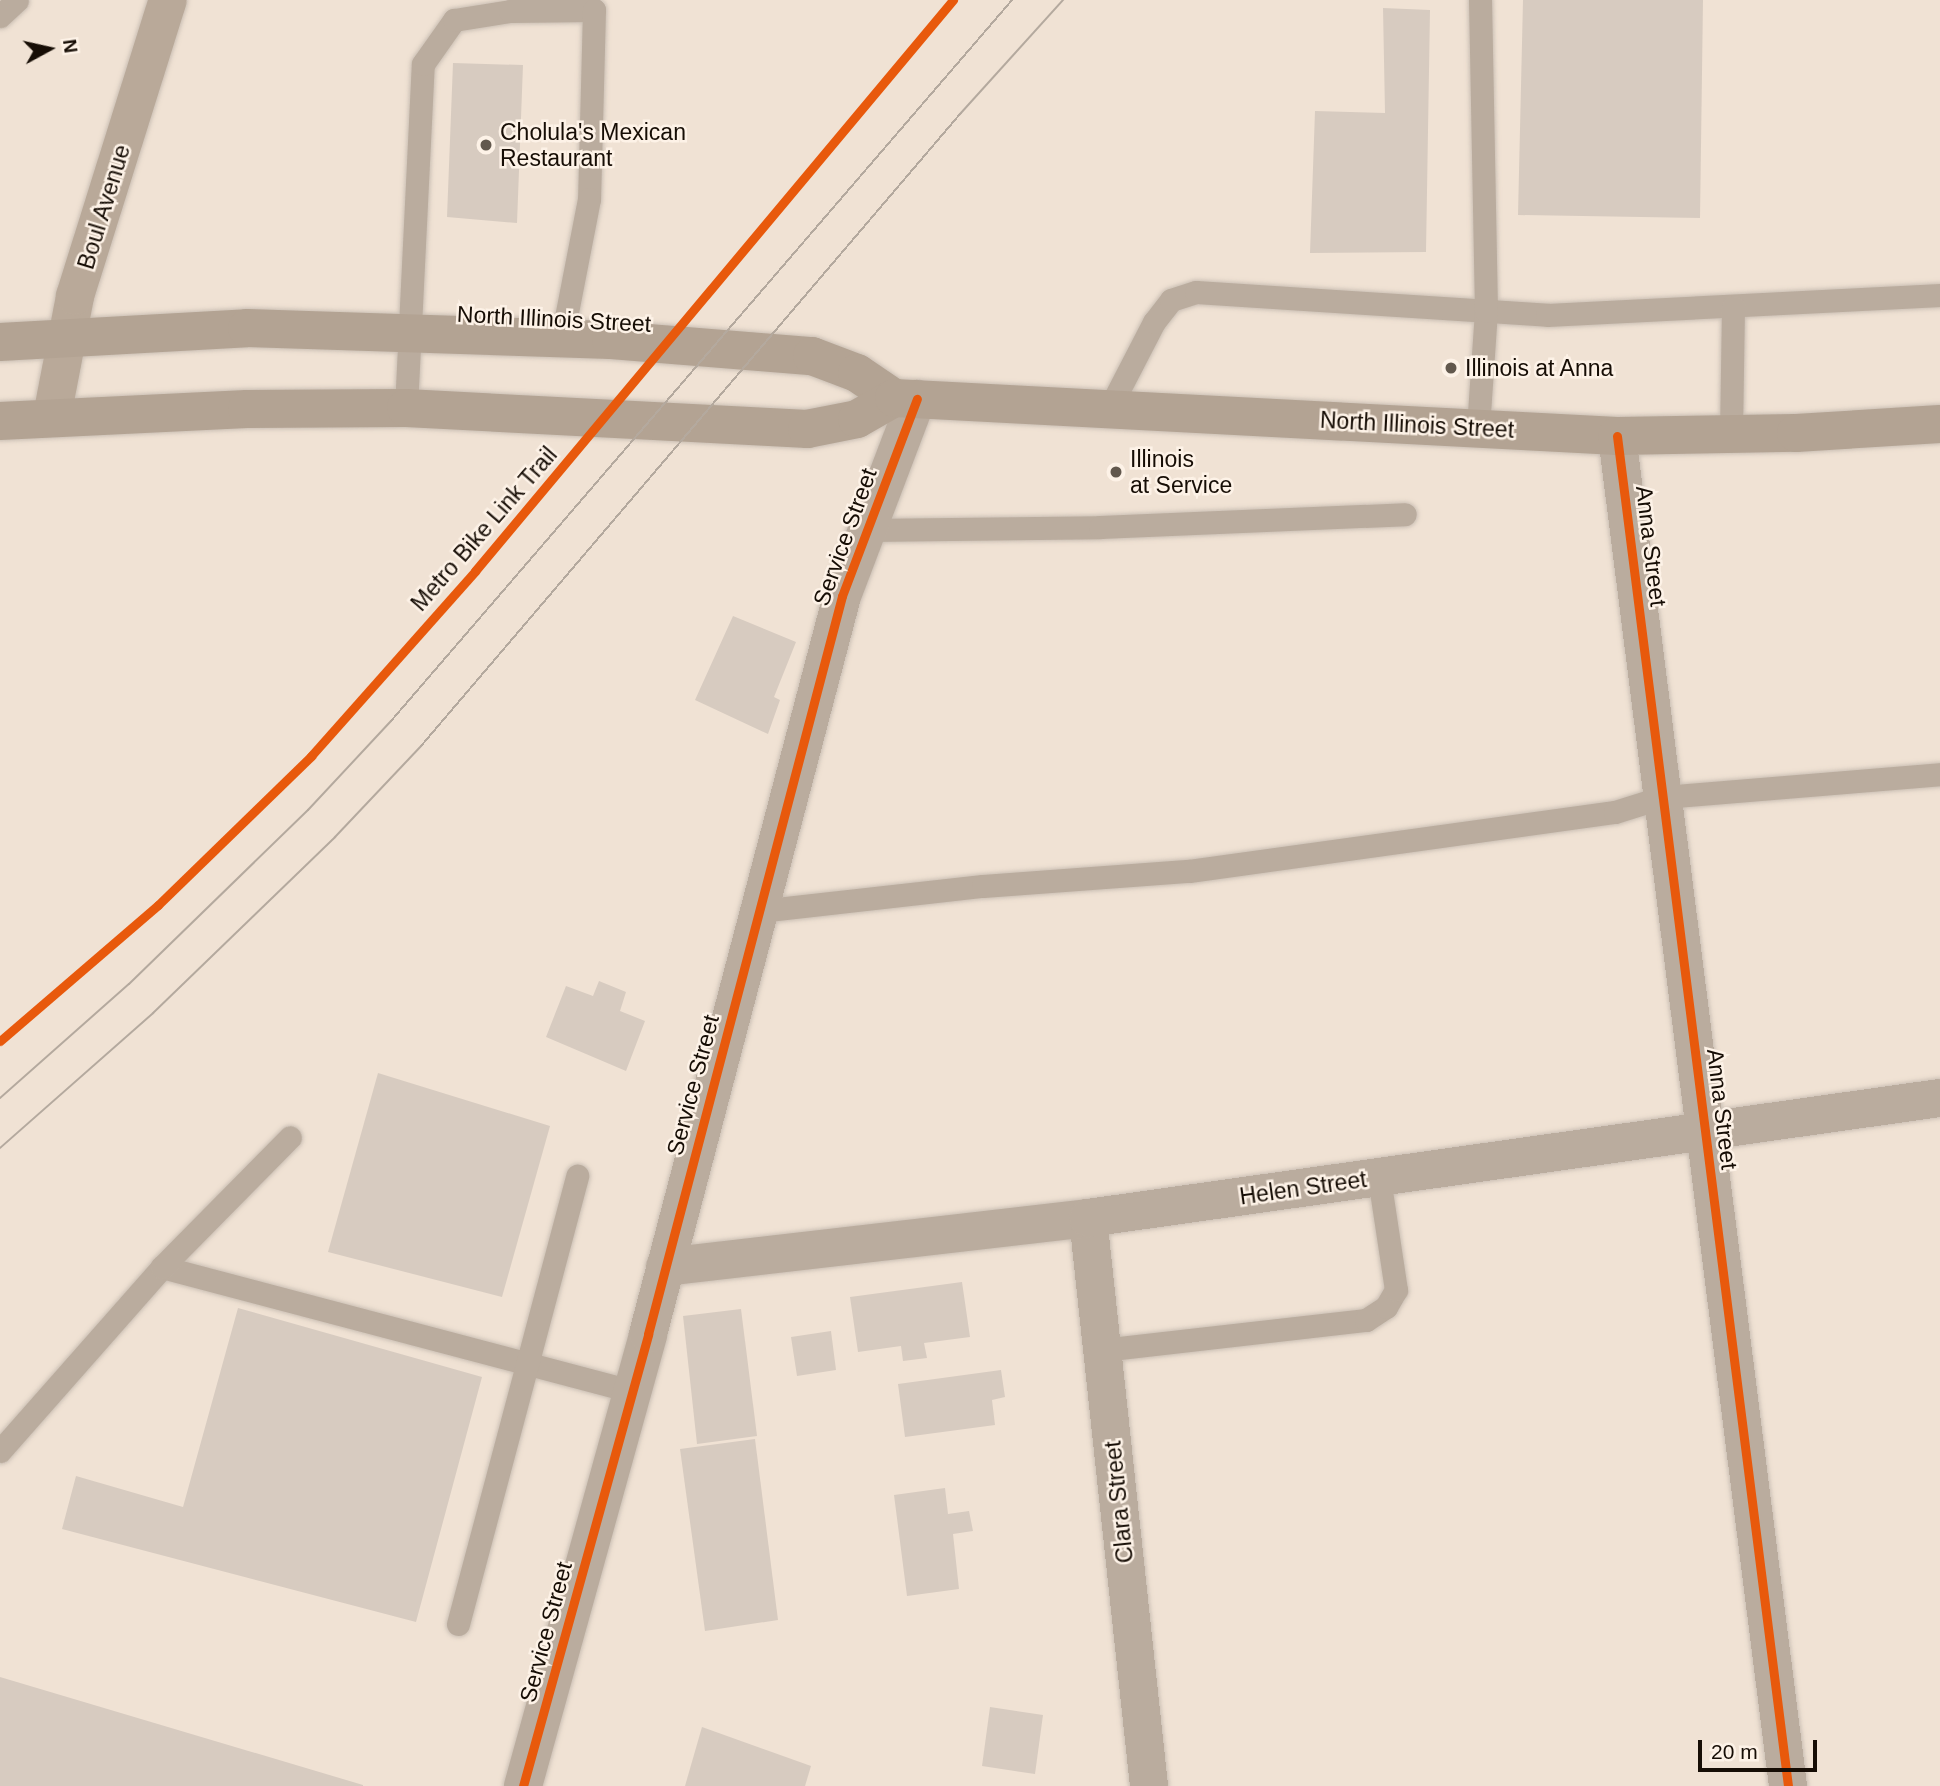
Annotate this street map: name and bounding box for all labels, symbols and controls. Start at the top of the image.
north arrow [14,14,84,84]
text: N [59,38,82,54]
place label: Cholula's Mexican Restaurant [500,118,686,172]
marker: Cholula's Mexican Restaurant [478,137,494,153]
street label: Boul Avenue [72,141,136,273]
street label: North Illinois Street [456,300,652,338]
place label: Illinois at Anna [1465,354,1615,382]
marker: Illinois at Anna [1443,360,1459,376]
street label: North Illinois Street [1319,406,1515,444]
street label: Metro Bike Link Trail [405,441,563,617]
place label: Illinois at Service [1130,445,1232,499]
street label: Service Street [807,464,883,610]
marker: Illinois at Service [1108,464,1124,480]
street label: Anna Street [1630,484,1672,608]
street label: Service Street [661,1012,725,1158]
street label: Anna Street [1701,1047,1743,1171]
street label: Helen Street [1238,1165,1368,1211]
street label: Clara Street [1099,1440,1139,1564]
street label: Service Street [514,1559,578,1705]
scale bar [1702,1726,1821,1770]
text: 20 m [1711,1740,1758,1763]

